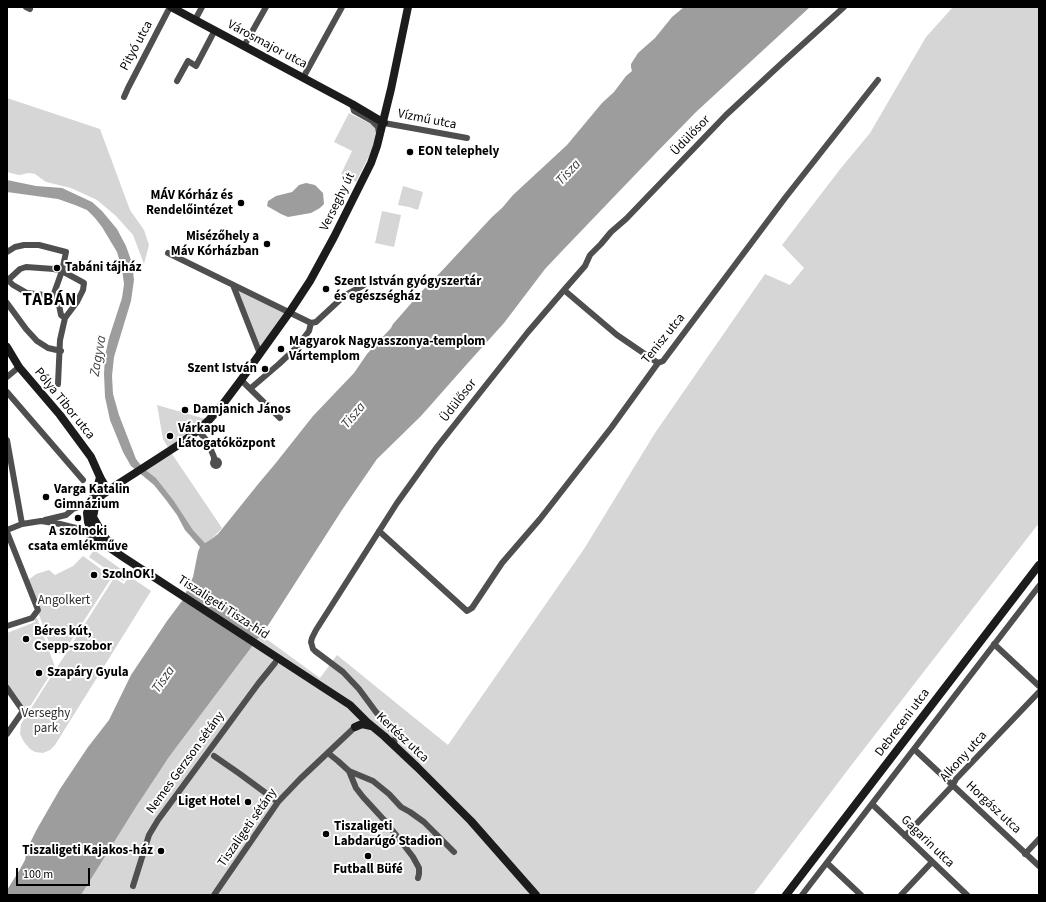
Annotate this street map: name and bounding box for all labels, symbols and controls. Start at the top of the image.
street label: Városmajor utca [224,17,310,73]
street label: Pityó utca [117,18,157,74]
street label: Vízmű utca [396,107,458,133]
street label: Üdülősor [668,113,714,159]
place label: EON telephely [418,144,499,160]
marker: EON telephely [405,147,415,157]
water label: Tisza [553,157,585,189]
street label: Verseghy út [317,170,359,234]
place label: MÁV Kórház és Rendelőintézet [146,188,233,219]
marker: MÁV Kórház és Rendelőintézet [236,198,246,208]
place label: Misézőhely a Máv Kórházban [171,229,259,260]
marker: Misézőhely a Máv Kórházban [262,239,272,249]
place label: Tabáni tájház [65,260,141,276]
marker: Tabáni tájház [52,263,62,273]
place label: Szent István gyógyszertár és egészségház [334,274,481,305]
marker: Szent István gyógyszertár és egészségház [321,284,331,294]
district label: TABÁN [23,291,77,311]
street label: Tenisz utca [639,311,689,367]
water label: Zagyva [87,334,111,378]
place label: Magyarok Nagyasszonya-templom Vártemplom [289,334,486,365]
marker: Magyarok Nagyasszonya-templom Vártemplom [276,344,286,354]
place label: Szent István [187,361,257,377]
marker: Szent István [260,364,270,374]
street label: Pólya Tibor utca [30,365,98,443]
street label: Üdülősor [437,376,481,426]
water label: Tisza [338,399,370,433]
place label: Damjanich János [193,402,291,418]
marker: Damjanich János [180,405,190,415]
place label: Várkapu Látogatóközpont [178,421,275,452]
marker: Várkapu Látogatóközpont [165,431,175,441]
place label: Varga Katalin Gimnázium [54,482,130,513]
marker: Varga Katalin Gimnázium [41,492,51,502]
marker: A szolnoki csata emlékműve [73,513,83,523]
place label: A szolnoki csata emlékműve [28,524,128,555]
place label: SzolnOK! [102,567,155,583]
marker: SzolnOK! [89,570,99,580]
street label: Tiszaligeti Tisza-híd [174,573,272,643]
park label: Angolkert [38,593,90,609]
place label: Béres kút, Csepp-szobor [34,624,112,655]
marker: Béres kút, Csepp-szobor [21,634,31,644]
water label: Tisza [149,663,179,697]
place label: Szapáry Gyula [47,665,129,681]
marker: Szapáry Gyula [34,668,44,678]
street label: Debreceni utca [872,686,934,760]
park label: Verseghy park [22,706,70,737]
street label: Nemes Gerzson sétány [144,709,228,817]
street label: Kertész utca [372,710,432,766]
street label: Alkony utca [937,728,991,786]
street label: Horgász utca [962,778,1024,838]
street label: Tiszaligeti sétány [215,786,281,870]
place label: Liget Hotel [178,794,240,810]
marker: Liget Hotel [243,797,253,807]
street label: Gagarin utca [897,813,957,871]
place label: Tiszaligeti Labdarúgó Stadion [334,819,443,850]
marker: Tiszaligeti Labdarúgó Stadion [321,829,331,839]
place label: Tiszaligeti Kajakos-ház [22,843,153,859]
marker: Tiszaligeti Kajakos-ház [156,846,166,856]
marker: Futball Büfé [363,851,373,861]
scale bar [18,860,92,886]
place label: Futball Büfé [333,862,403,878]
text: 100 m [23,866,53,883]

